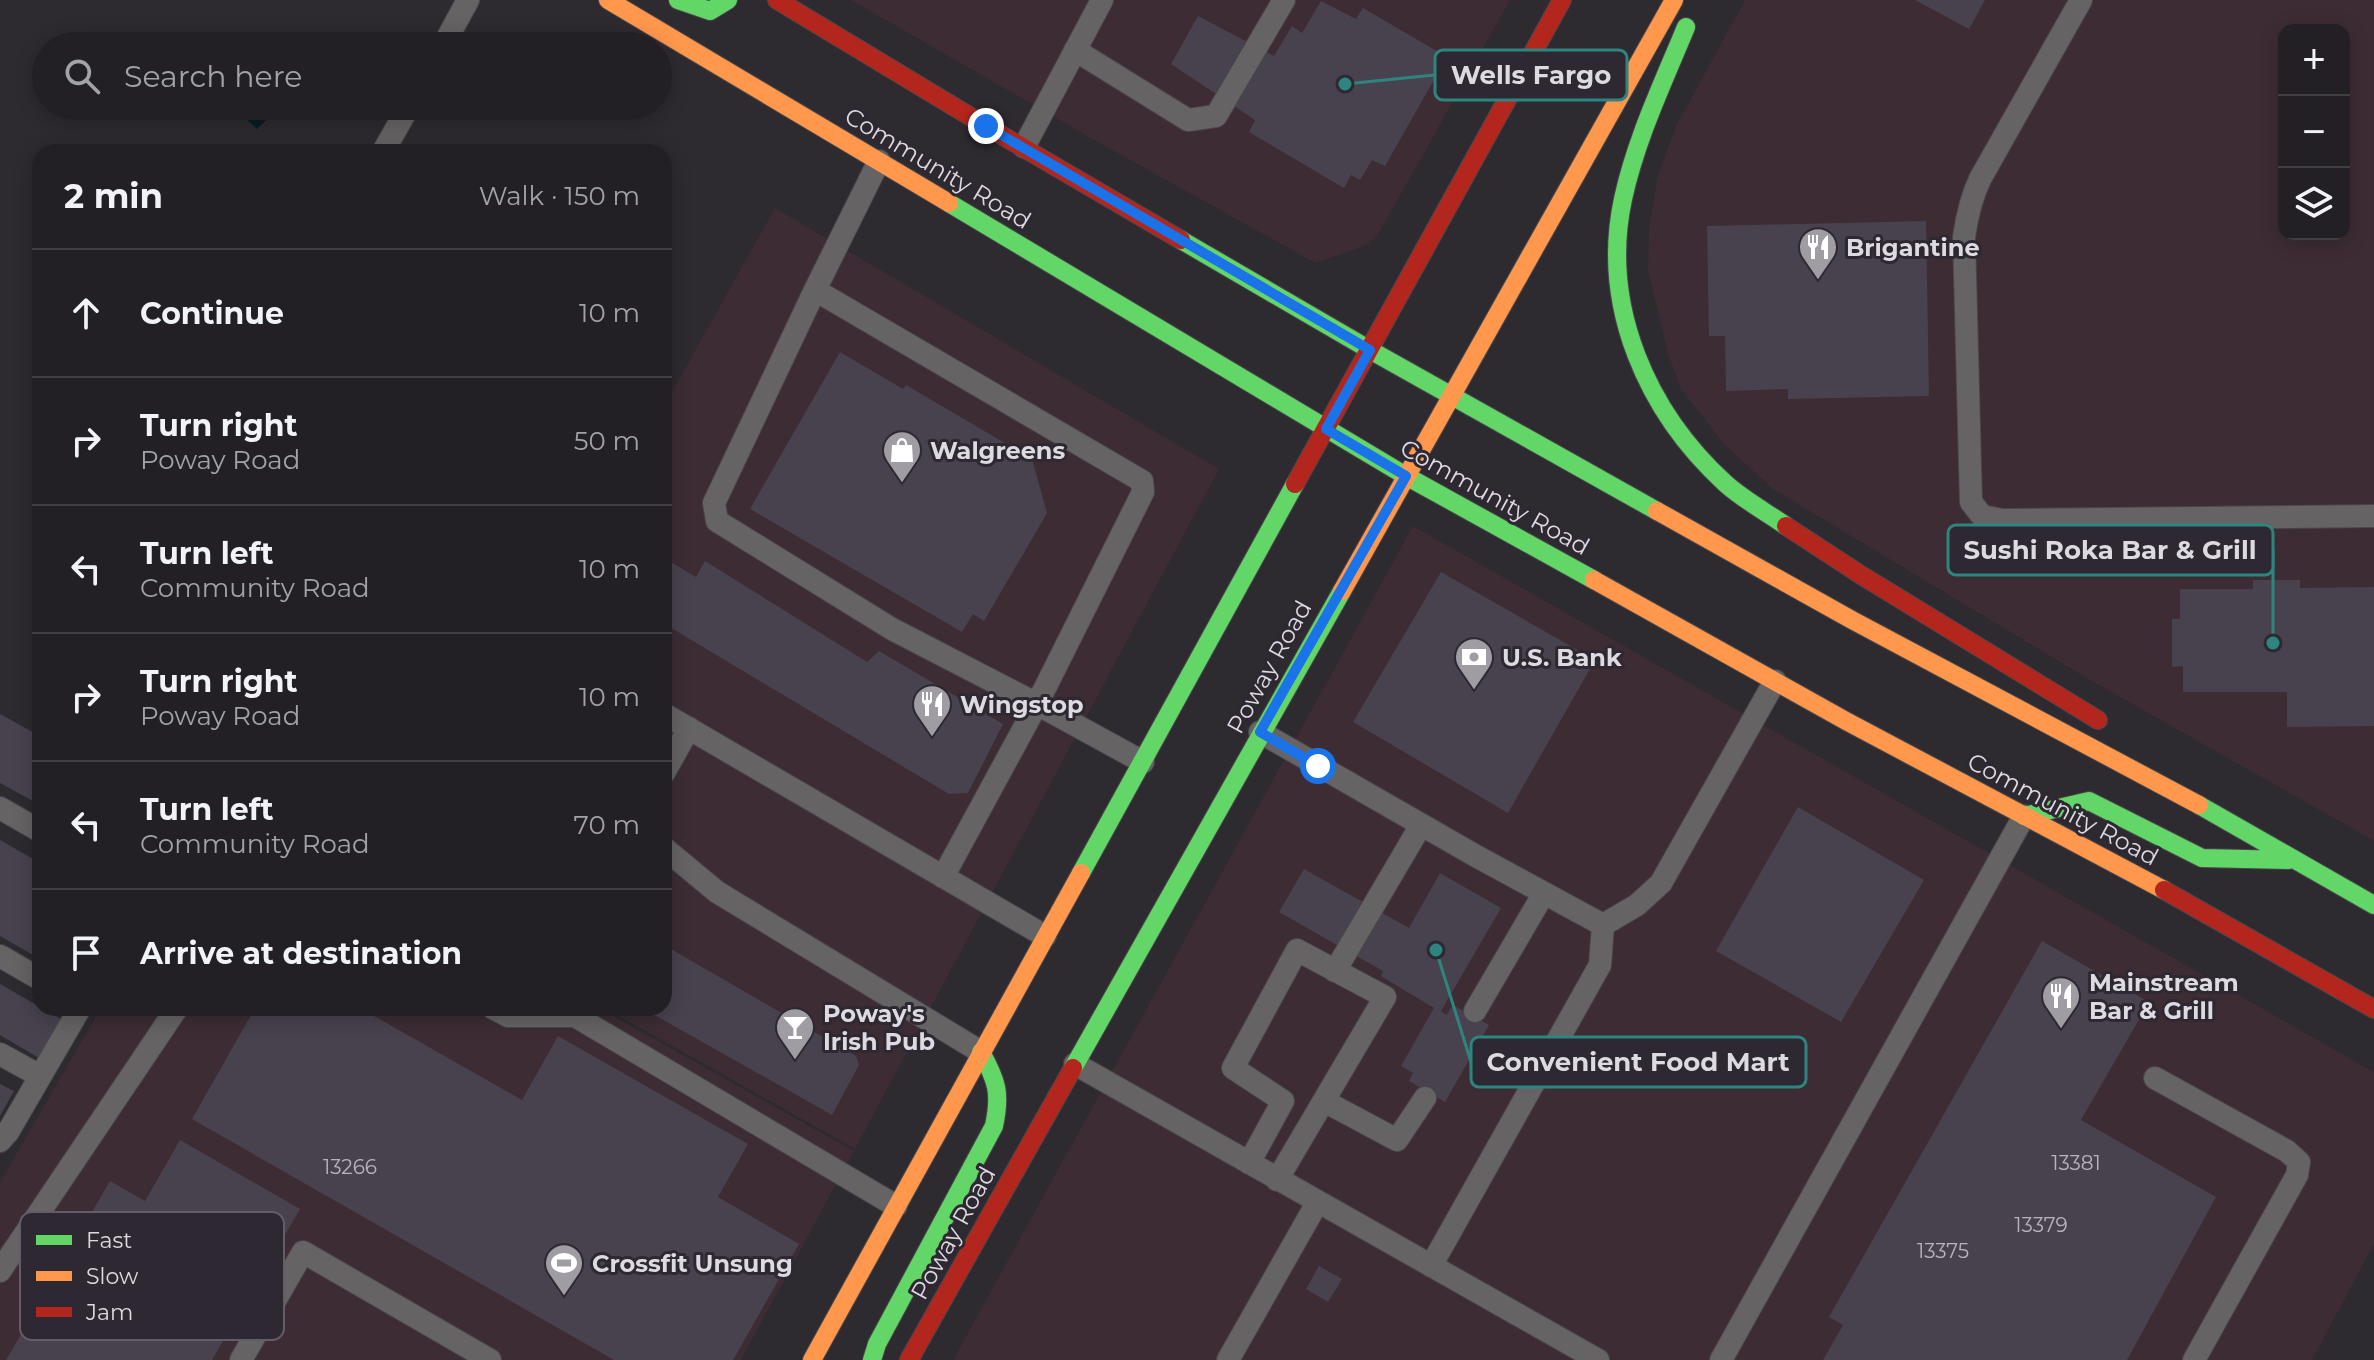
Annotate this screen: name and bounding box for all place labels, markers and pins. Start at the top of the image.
callout: Wells Fargo [1435,50,1627,100]
restaurant icon: Brigantine [1797,226,1839,281]
place label: Brigantine [1846,233,1980,262]
shop icon: Walgreens [881,429,923,484]
place label: Walgreens [930,436,1065,465]
callout: Sushi Roka Bar & Grill [1948,525,2273,575]
bank icon: U.S. Bank [1453,636,1495,691]
place label: U.S. Bank [1502,643,1622,672]
restaurant icon: Wingstop [911,683,953,738]
place label: Wingstop [960,690,1084,719]
place label: Mainstream Bar & Grill [2089,968,2239,1025]
restaurant icon: Mainstream Bar & Grill [2040,975,2082,1030]
place label: Poway's Irish Pub [823,999,935,1056]
bar icon: Poway's Irish Pub [774,1006,816,1061]
callout: Convenient Food Mart [1471,1037,1806,1087]
sports icon: Crossfit Unsung [543,1242,585,1297]
place label: Crossfit Unsung [592,1249,793,1278]

